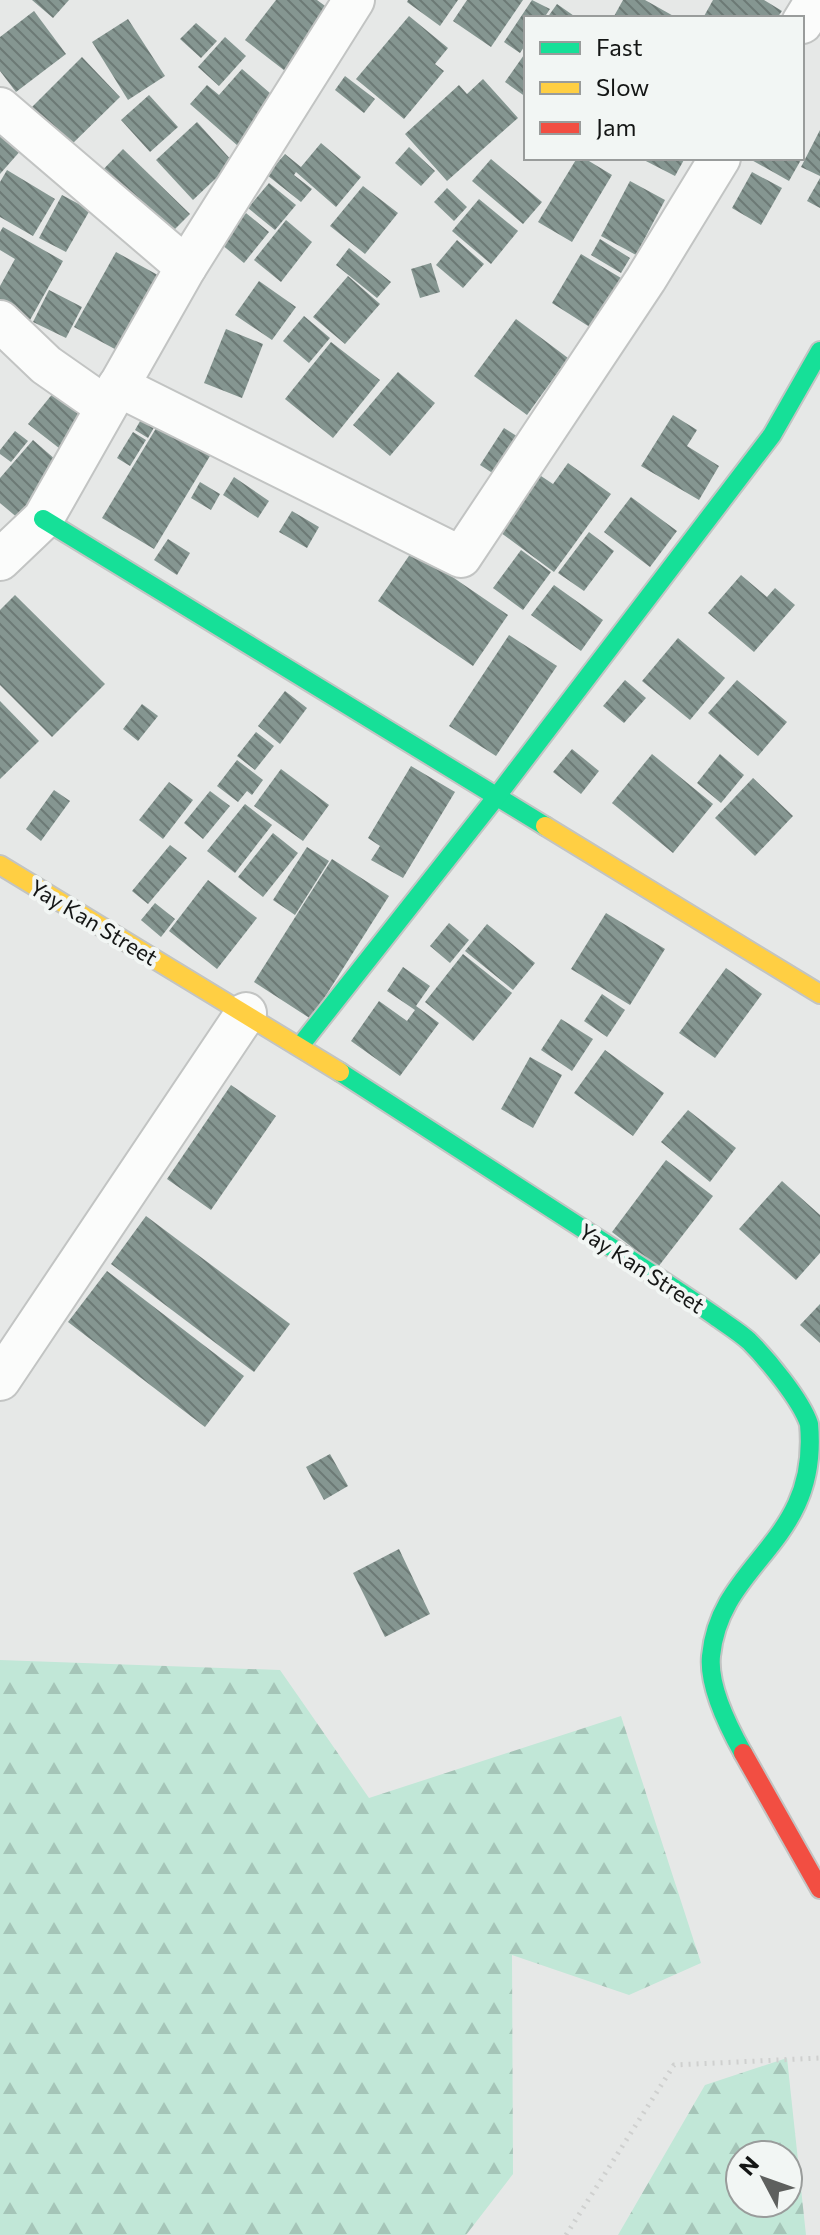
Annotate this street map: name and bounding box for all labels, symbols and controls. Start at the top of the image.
legend [524,16,804,160]
text: Fast [596,32,643,61]
text: Slow [596,72,649,101]
text: Jam [596,112,636,141]
street label: Yay Kan Street [25,873,163,971]
street label: Yay Kan Street [574,1217,710,1319]
north arrow [724,2139,804,2219]
text: N [733,2150,764,2181]

